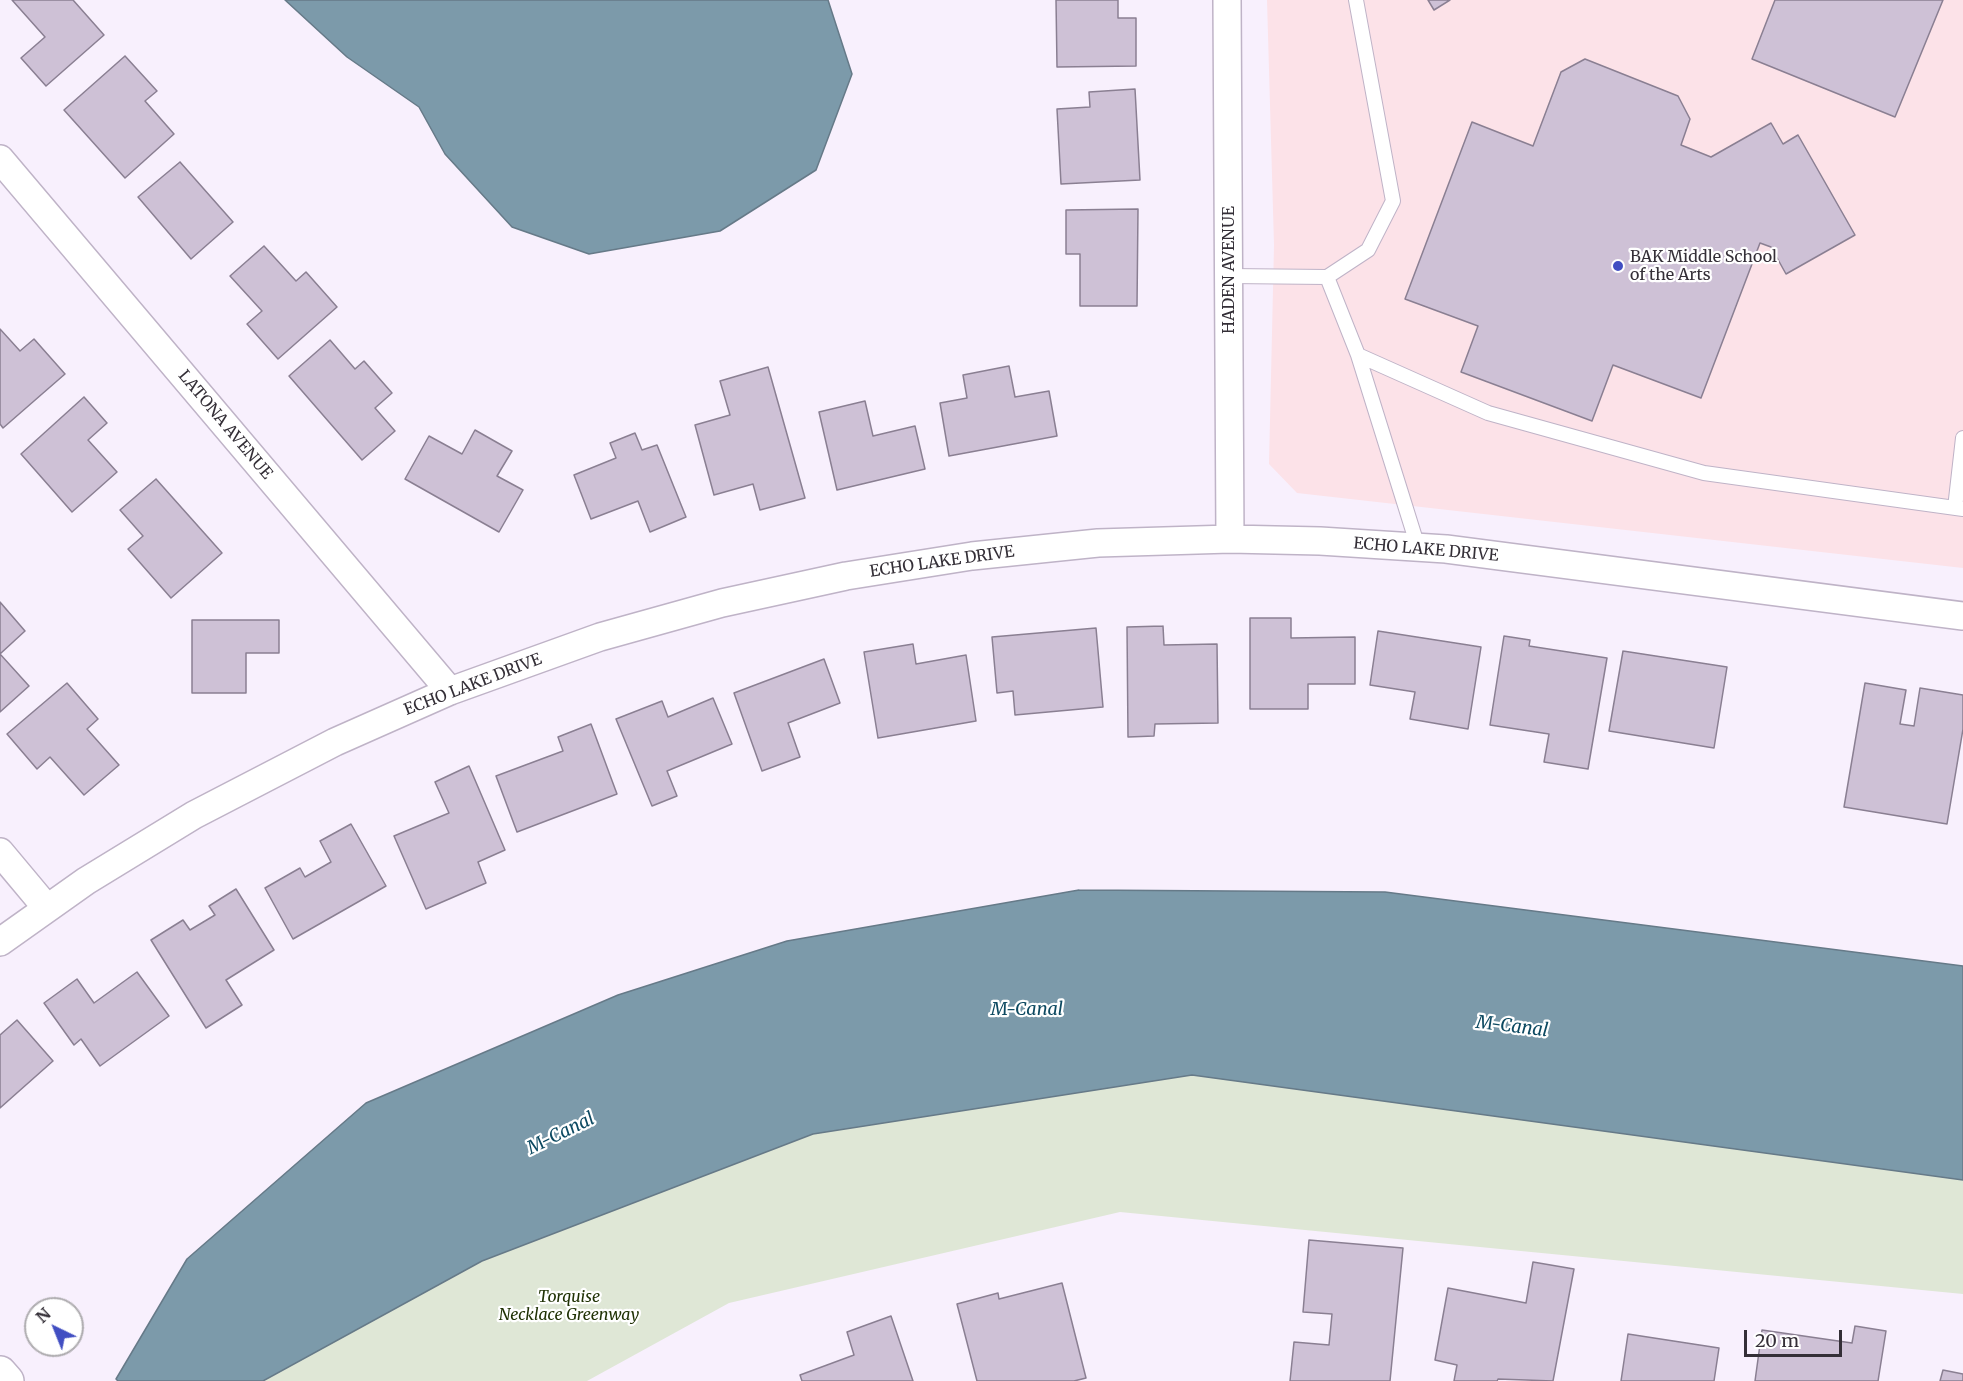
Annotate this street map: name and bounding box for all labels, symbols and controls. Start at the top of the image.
street label: HADEN AVENUE [1219,206,1239,334]
place label: BAK Middle School of the Arts [1630,247,1777,285]
marker: BAK Middle School of the Arts [1611,259,1625,273]
street label: LATONA AVENUE [174,367,276,483]
street label: ECHO LAKE DRIVE [1353,534,1499,566]
street label: ECHO LAKE DRIVE [868,542,1016,582]
street label: ECHO LAKE DRIVE [402,650,544,720]
water label: M-Canal [991,999,1063,1021]
water label: M-Canal [1475,1012,1549,1042]
water label: M-Canal [524,1108,598,1160]
park label: Torquise Necklace Greenway [499,1287,639,1325]
north arrow [24,1297,84,1357]
text: N [32,1304,55,1327]
scale bar [1747,1318,1844,1356]
text: 20 m [1755,1329,1799,1352]

